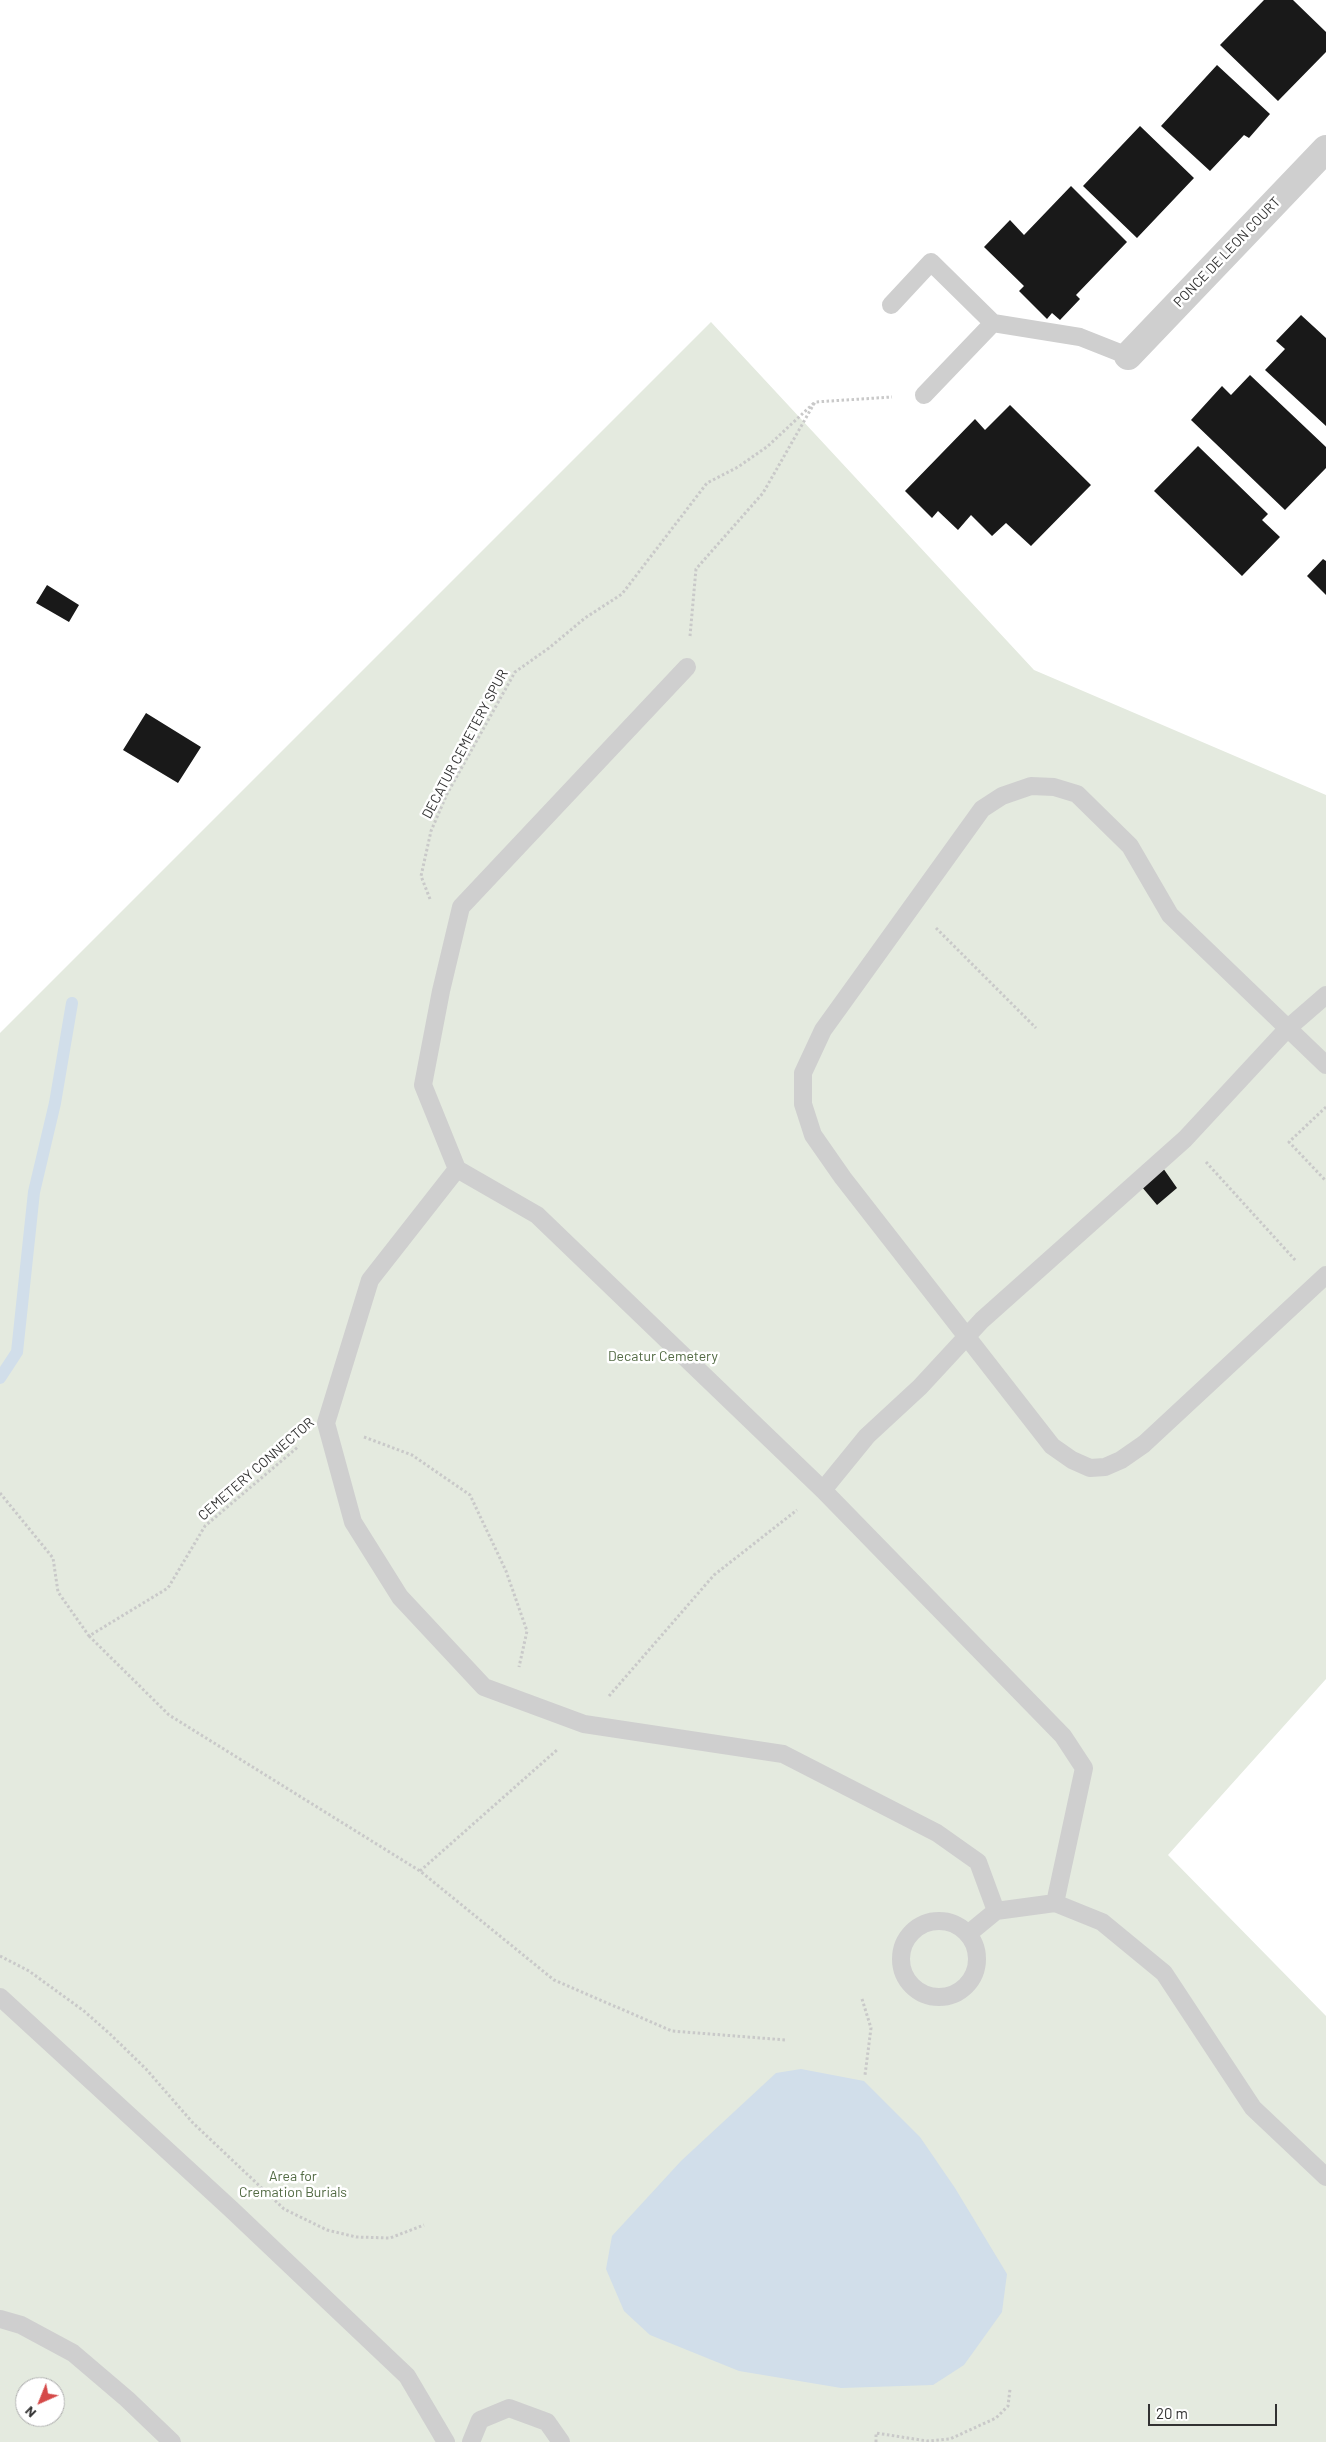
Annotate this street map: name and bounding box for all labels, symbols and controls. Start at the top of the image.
street label: PONCE DE LEON COURT [1170,194,1284,310]
street label: DECATUR CEMETERY SPUR [418,666,512,822]
park label: Decatur Cemetery [608,1348,718,1364]
street label: CEMETERY CONNECTOR [195,1414,317,1524]
park label: Area for Cremation Burials [239,2168,347,2200]
north arrow [15,2377,65,2427]
scale bar [1151,2394,1280,2426]
text: N [21,2403,39,2422]
text: 20 m [1156,2404,1188,2422]

